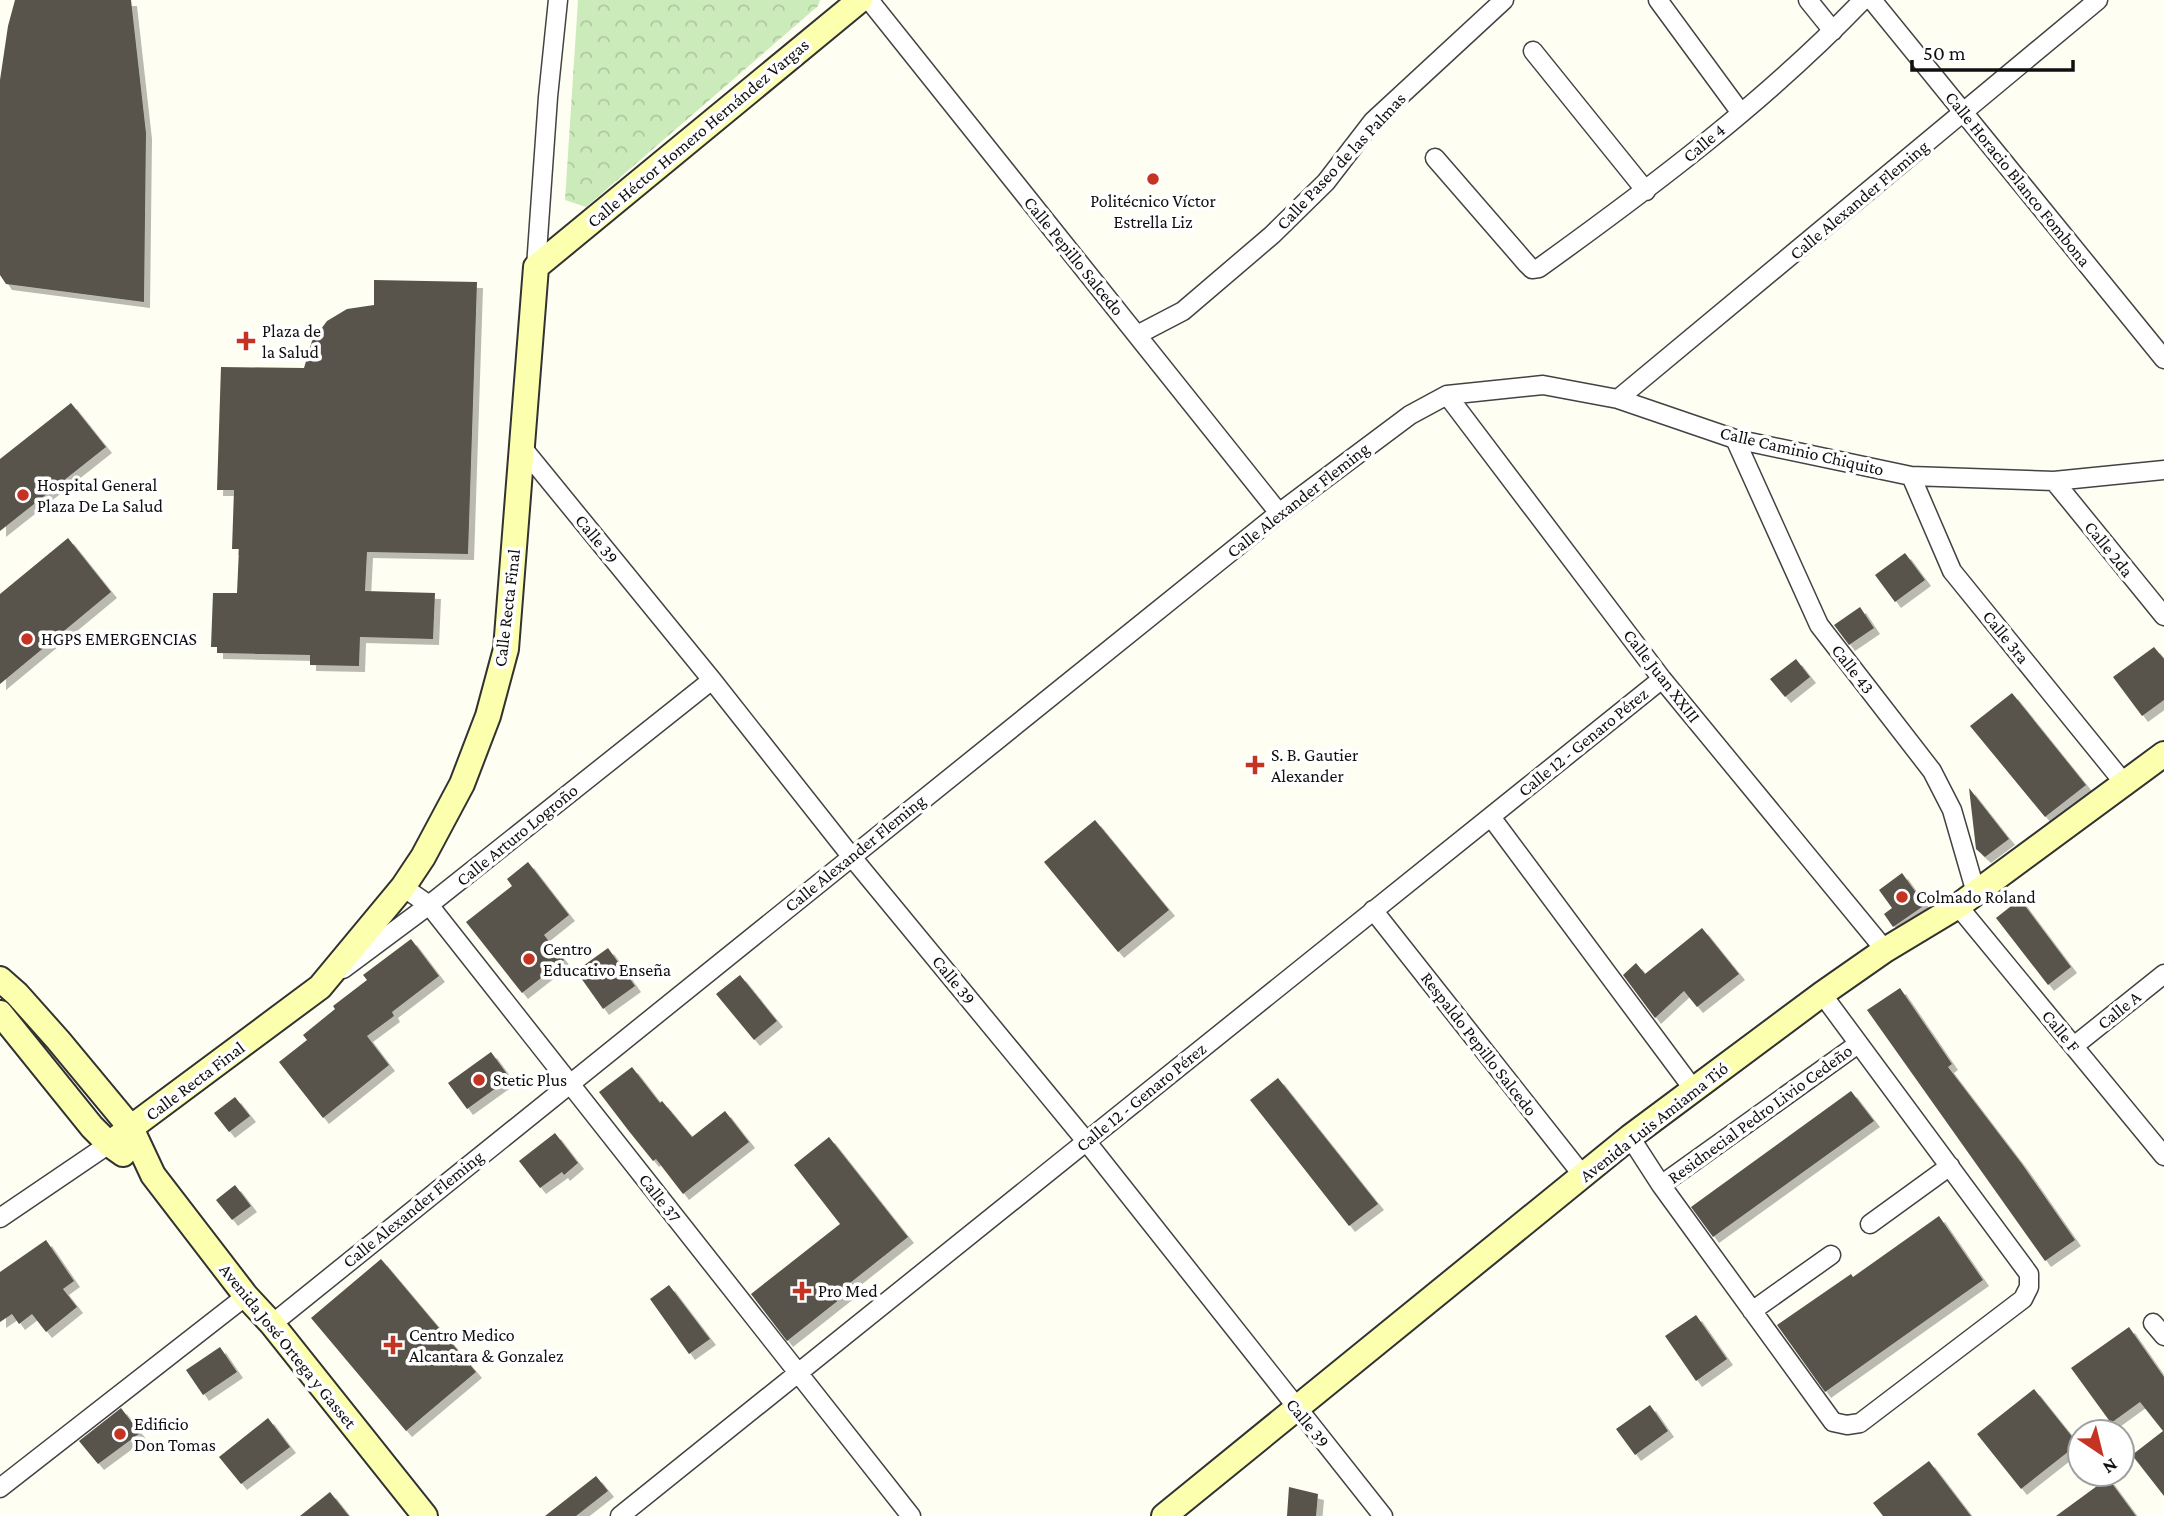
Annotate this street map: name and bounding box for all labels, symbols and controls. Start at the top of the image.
scale bar [1912,28,2073,72]
street label: Calle Héctor Homero Hernández Vargas [583,34,813,232]
text: 50 m [1923,41,1966,65]
street label: Calle Horacio Blanco Fombona [1941,87,2095,271]
street label: Calle Paseo de las Palmas [1272,88,1410,234]
street label: Calle 4 [1679,120,1729,166]
street label: Calle Alexander Fleming [1786,136,1933,264]
marker: Politécnico Víctor Estrella Liz [1145,171,1161,187]
place label: Politécnico Víctor Estrella Liz [1090,191,1216,232]
street label: Calle Pepillo Salcedo [1020,192,1128,320]
place label: Plaza de la Salud [262,321,321,362]
marker: Plaza de la Salud [236,331,256,351]
street label: Calle Caminio Chiquito [1718,422,1886,480]
street label: Calle Alexander Fleming [1223,438,1373,562]
place label: Hospital General Plaza De La Salud [37,475,163,516]
marker: Hospital General Plaza De La Salud [15,487,31,503]
street label: Calle 39 [571,510,623,568]
street label: Calle 2da [2080,517,2138,581]
street label: Calle Recta Final [490,548,524,668]
street label: Calle 3ra [1979,606,2033,668]
street label: Calle Juan XXIII [1619,625,1705,727]
place label: HGPS EMERGENCIAS [41,629,197,649]
marker: HGPS EMERGENCIAS [19,631,35,647]
street label: Calle 43 [1828,640,1878,698]
street label: Calle 12 - Genaro Pérez [1514,683,1652,801]
place label: S. B. Gautier Alexander [1271,745,1359,786]
marker: S. B. Gautier Alexander [1245,755,1265,775]
street label: Calle Arturo Logroño [452,780,582,890]
street label: Calle Alexander Fleming [781,790,929,916]
place label: Colmado Roland [1916,887,2036,907]
marker: Colmado Roland [1894,889,1910,905]
place label: Centro Educativo Enseña [543,939,671,980]
marker: Centro Educativo Enseña [521,951,537,967]
street label: Calle 39 [928,951,980,1009]
street label: Respaldo Pepillo Salcedo [1417,968,1541,1120]
street label: Calle A [2093,986,2145,1033]
street label: Calle F [2038,1006,2084,1056]
street label: Calle Recta Final [142,1037,249,1125]
street label: Calle 12 - Genaro Pérez [1072,1038,1210,1156]
street label: Residnecial Pedro Livio Cedeño [1664,1040,1856,1188]
street label: Avenida Luis Amiama Tió [1576,1058,1732,1186]
place label: Stetic Plus [493,1070,567,1090]
marker: Stetic Plus [471,1072,487,1088]
street label: Calle Alexander Fleming [339,1146,487,1272]
street label: Calle 37 [635,1170,685,1226]
street label: Avenida José Ortega y Gasset [215,1260,361,1433]
marker: Pro Med [792,1281,812,1301]
place label: Pro Med [818,1281,878,1301]
place label: Centro Medico Alcantara & Gonzalez [409,1325,564,1366]
marker: Centro Medico Alcantara & Gonzalez [383,1335,403,1355]
street label: Calle 39 [1282,1394,1334,1452]
place label: Edificio Don Tomas [134,1414,216,1455]
north arrow [2066,1418,2136,1488]
marker: Edificio Don Tomas [112,1426,128,1442]
text: N [2099,1454,2122,1479]

